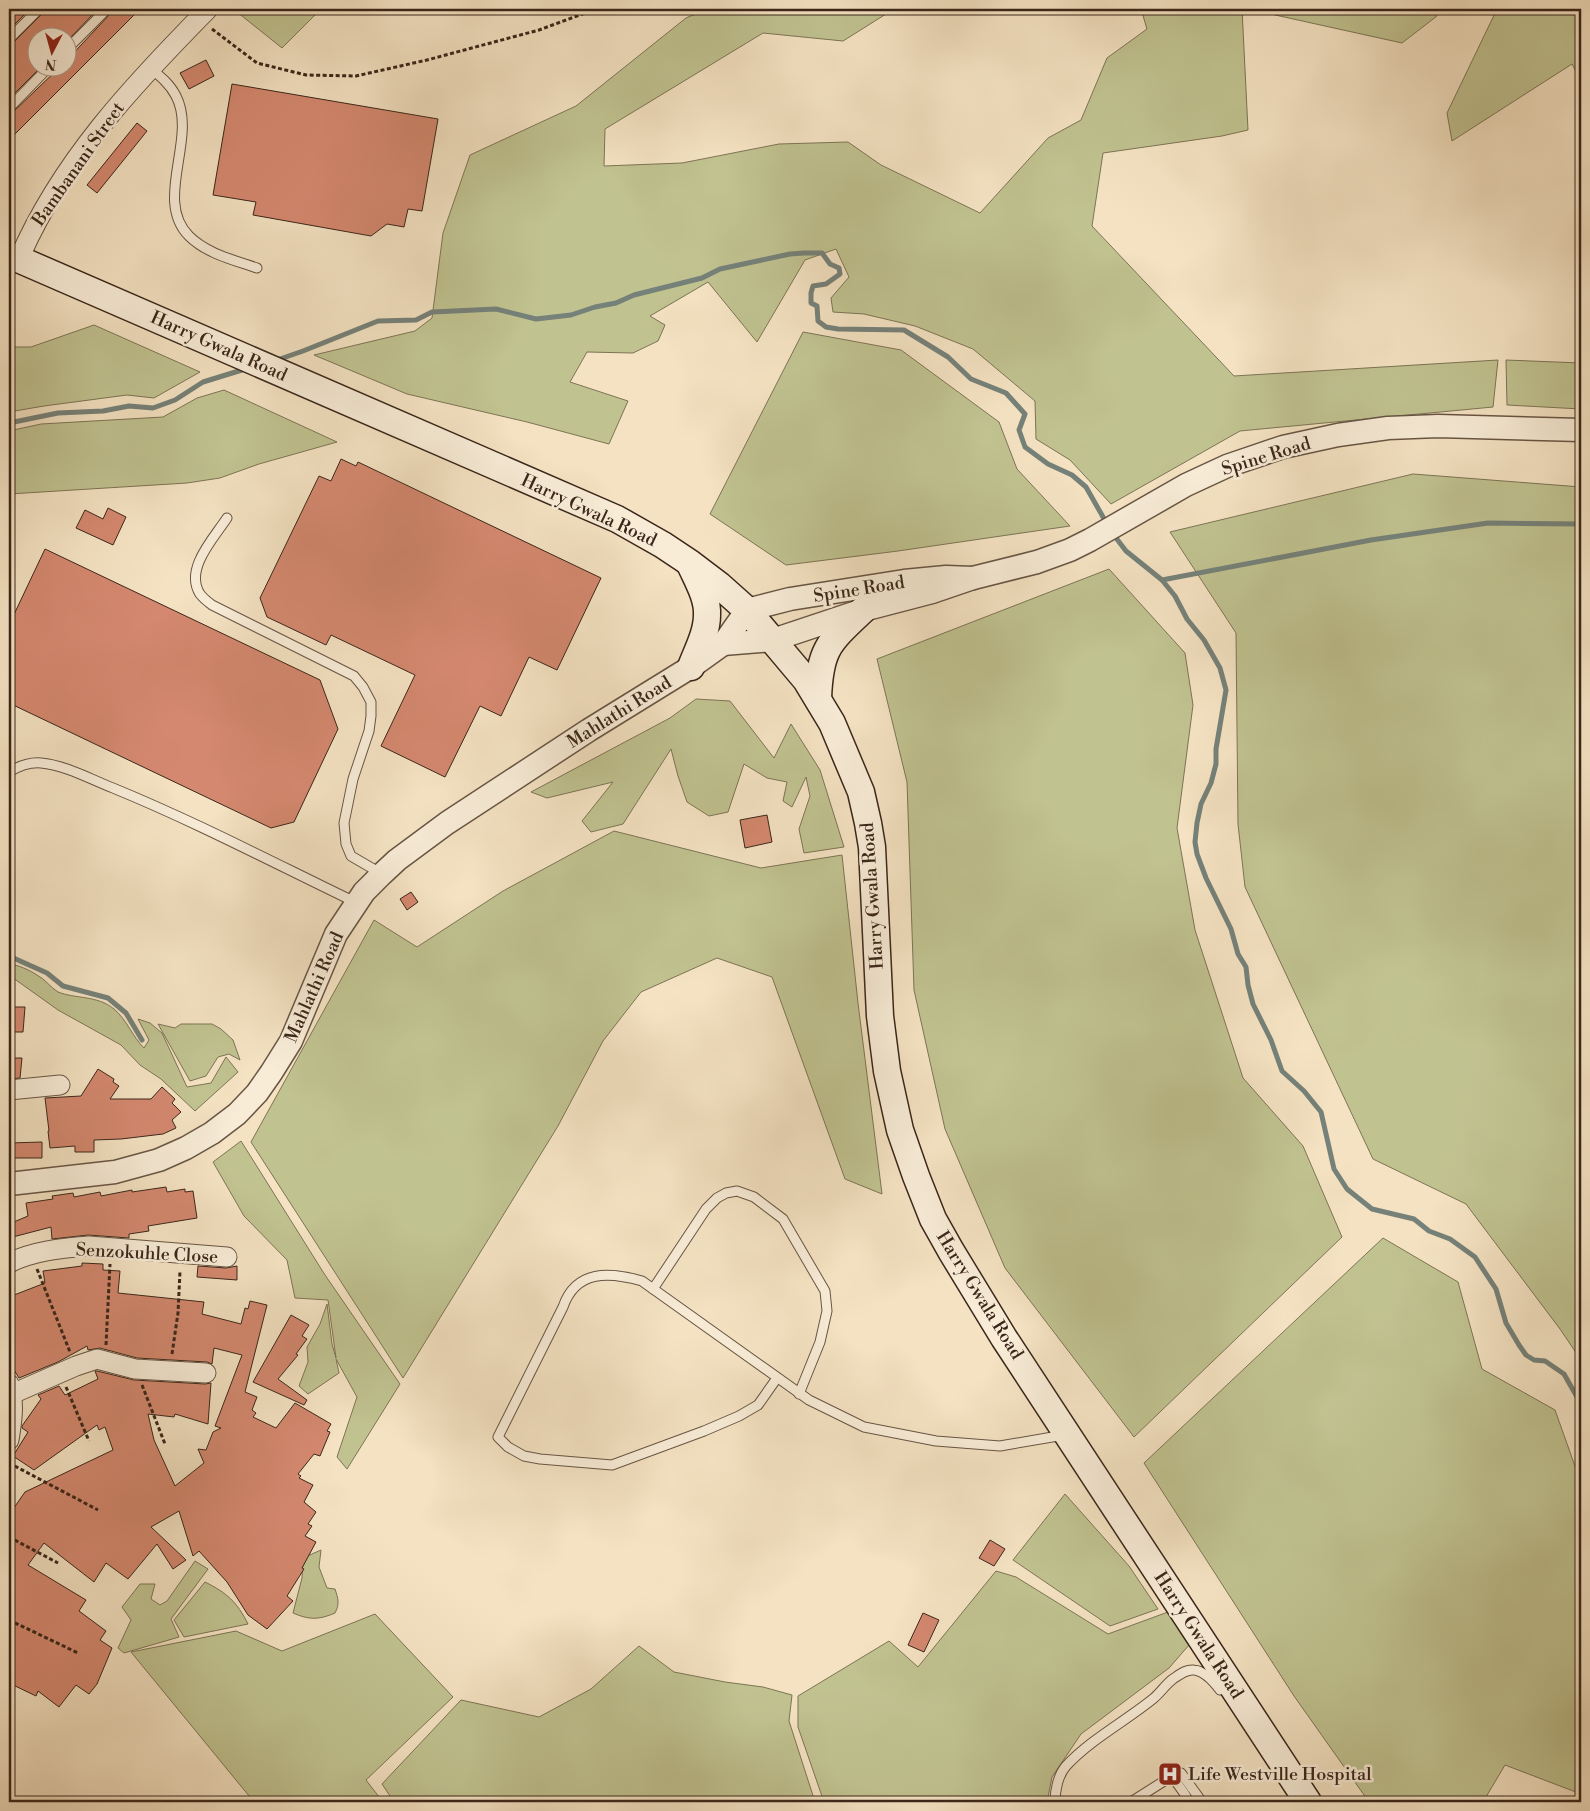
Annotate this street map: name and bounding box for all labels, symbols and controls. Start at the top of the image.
north arrow [28,28,78,78]
text: N [44,54,57,73]
street label: Bambanani Street [27,97,130,232]
street label: Harry Gwala Road [147,306,291,387]
street label: Spine Road [1219,432,1314,481]
street label: Harry Gwala Road [517,469,661,552]
street label: Spine Road [812,571,907,608]
street label: Mahlathi Road [563,671,676,754]
street label: Harry Gwala Road [856,821,889,970]
street label: Mahlathi Road [280,928,349,1046]
street label: Harry Gwala Road [931,1227,1029,1364]
street label: Senzokuhle Close [75,1238,219,1269]
street label: Harry Gwala Road [1149,1567,1249,1704]
hospital icon: Life Westville Hospital [1157,1761,1183,1787]
place label: Life Westville Hospital [1188,1763,1372,1786]

